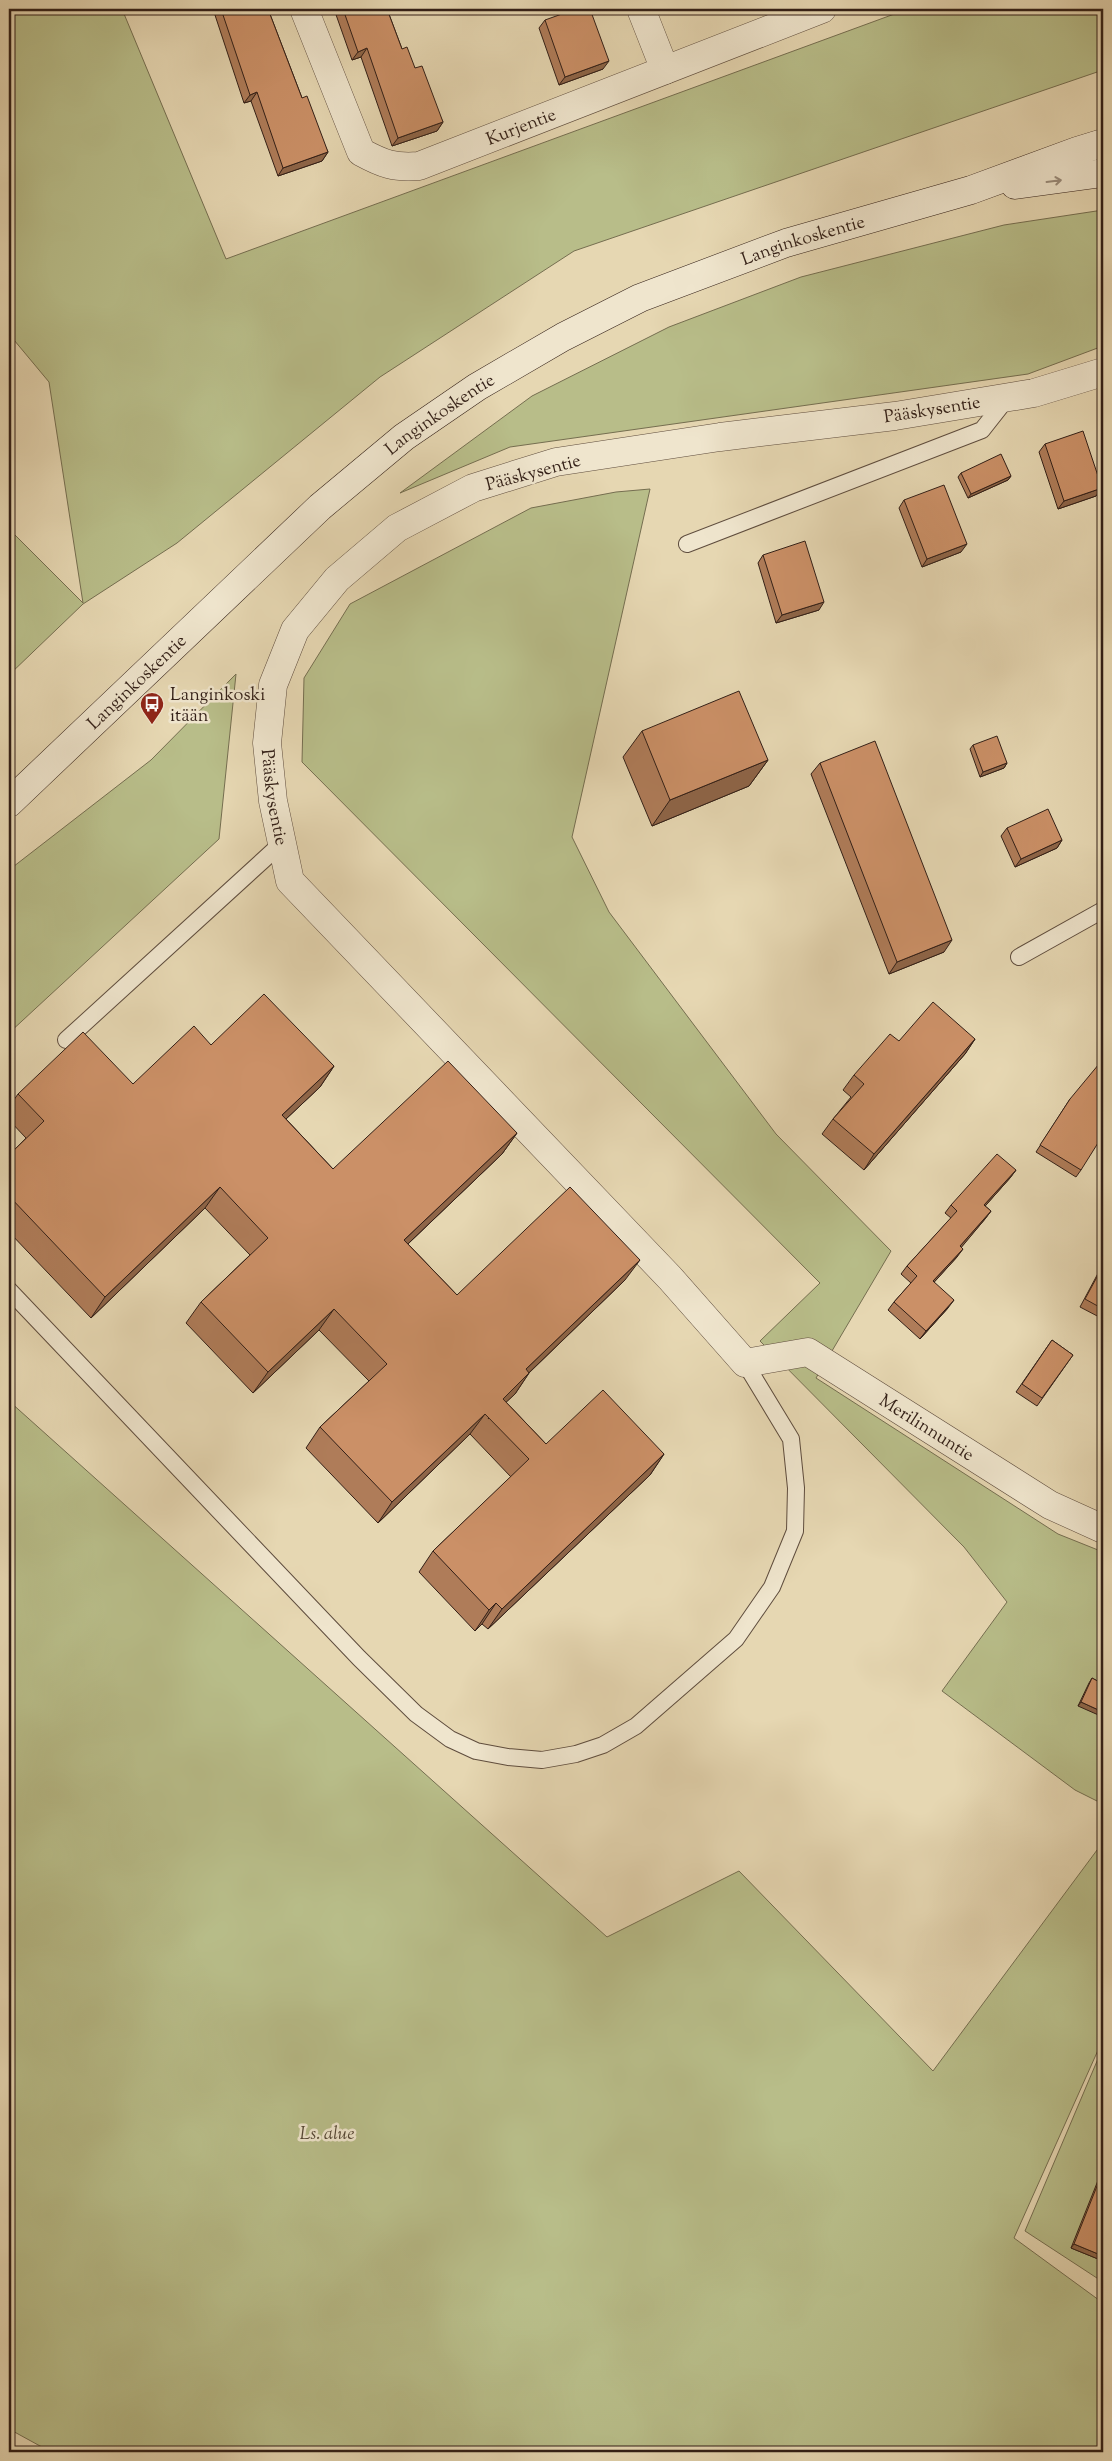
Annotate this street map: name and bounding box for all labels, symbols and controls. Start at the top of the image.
street label: Kurjentie [483,103,560,154]
one-way arrow [1046,176,1062,186]
street label: Langinkoskentie [738,210,868,274]
street label: Langinkoskentie [380,368,500,463]
street label: Pääskysentie [882,391,982,431]
street label: Pääskysentie [483,449,584,499]
street label: Langinkoskentie [82,629,193,737]
place label: Langinkoski itään [170,683,265,730]
bus stop icon: Langinkoski itään [139,691,165,725]
street label: Pääskysentie [253,748,293,848]
street label: Merilinnuntie [873,1389,979,1469]
park label: Ls. alue [300,2122,354,2148]

